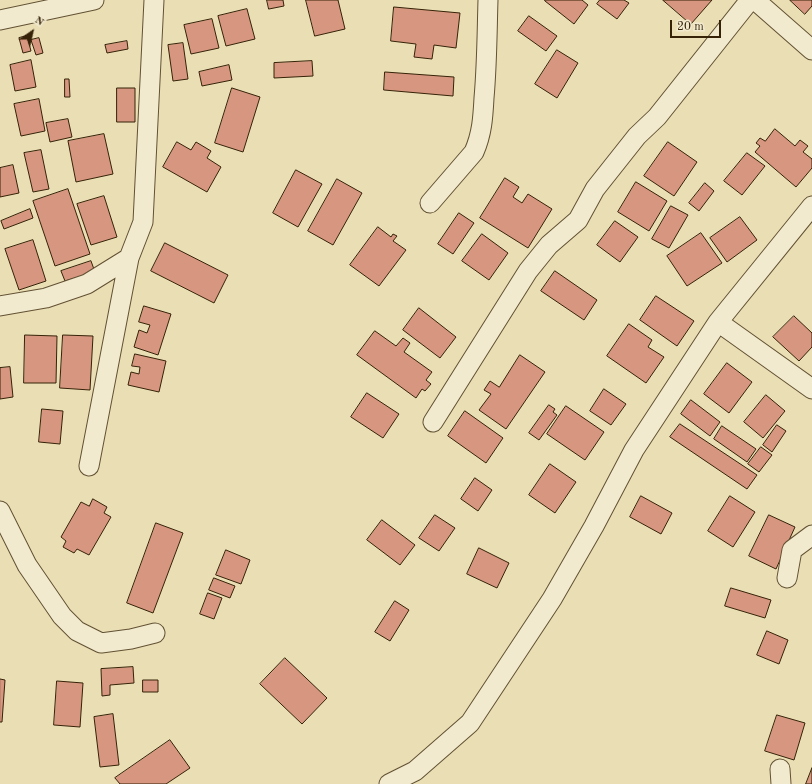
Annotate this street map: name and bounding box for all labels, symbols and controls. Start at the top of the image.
north arrow [12,12,52,52]
scale bar [672,12,723,38]
text: N [32,15,46,29]
text: 20 m [677,21,704,33]

